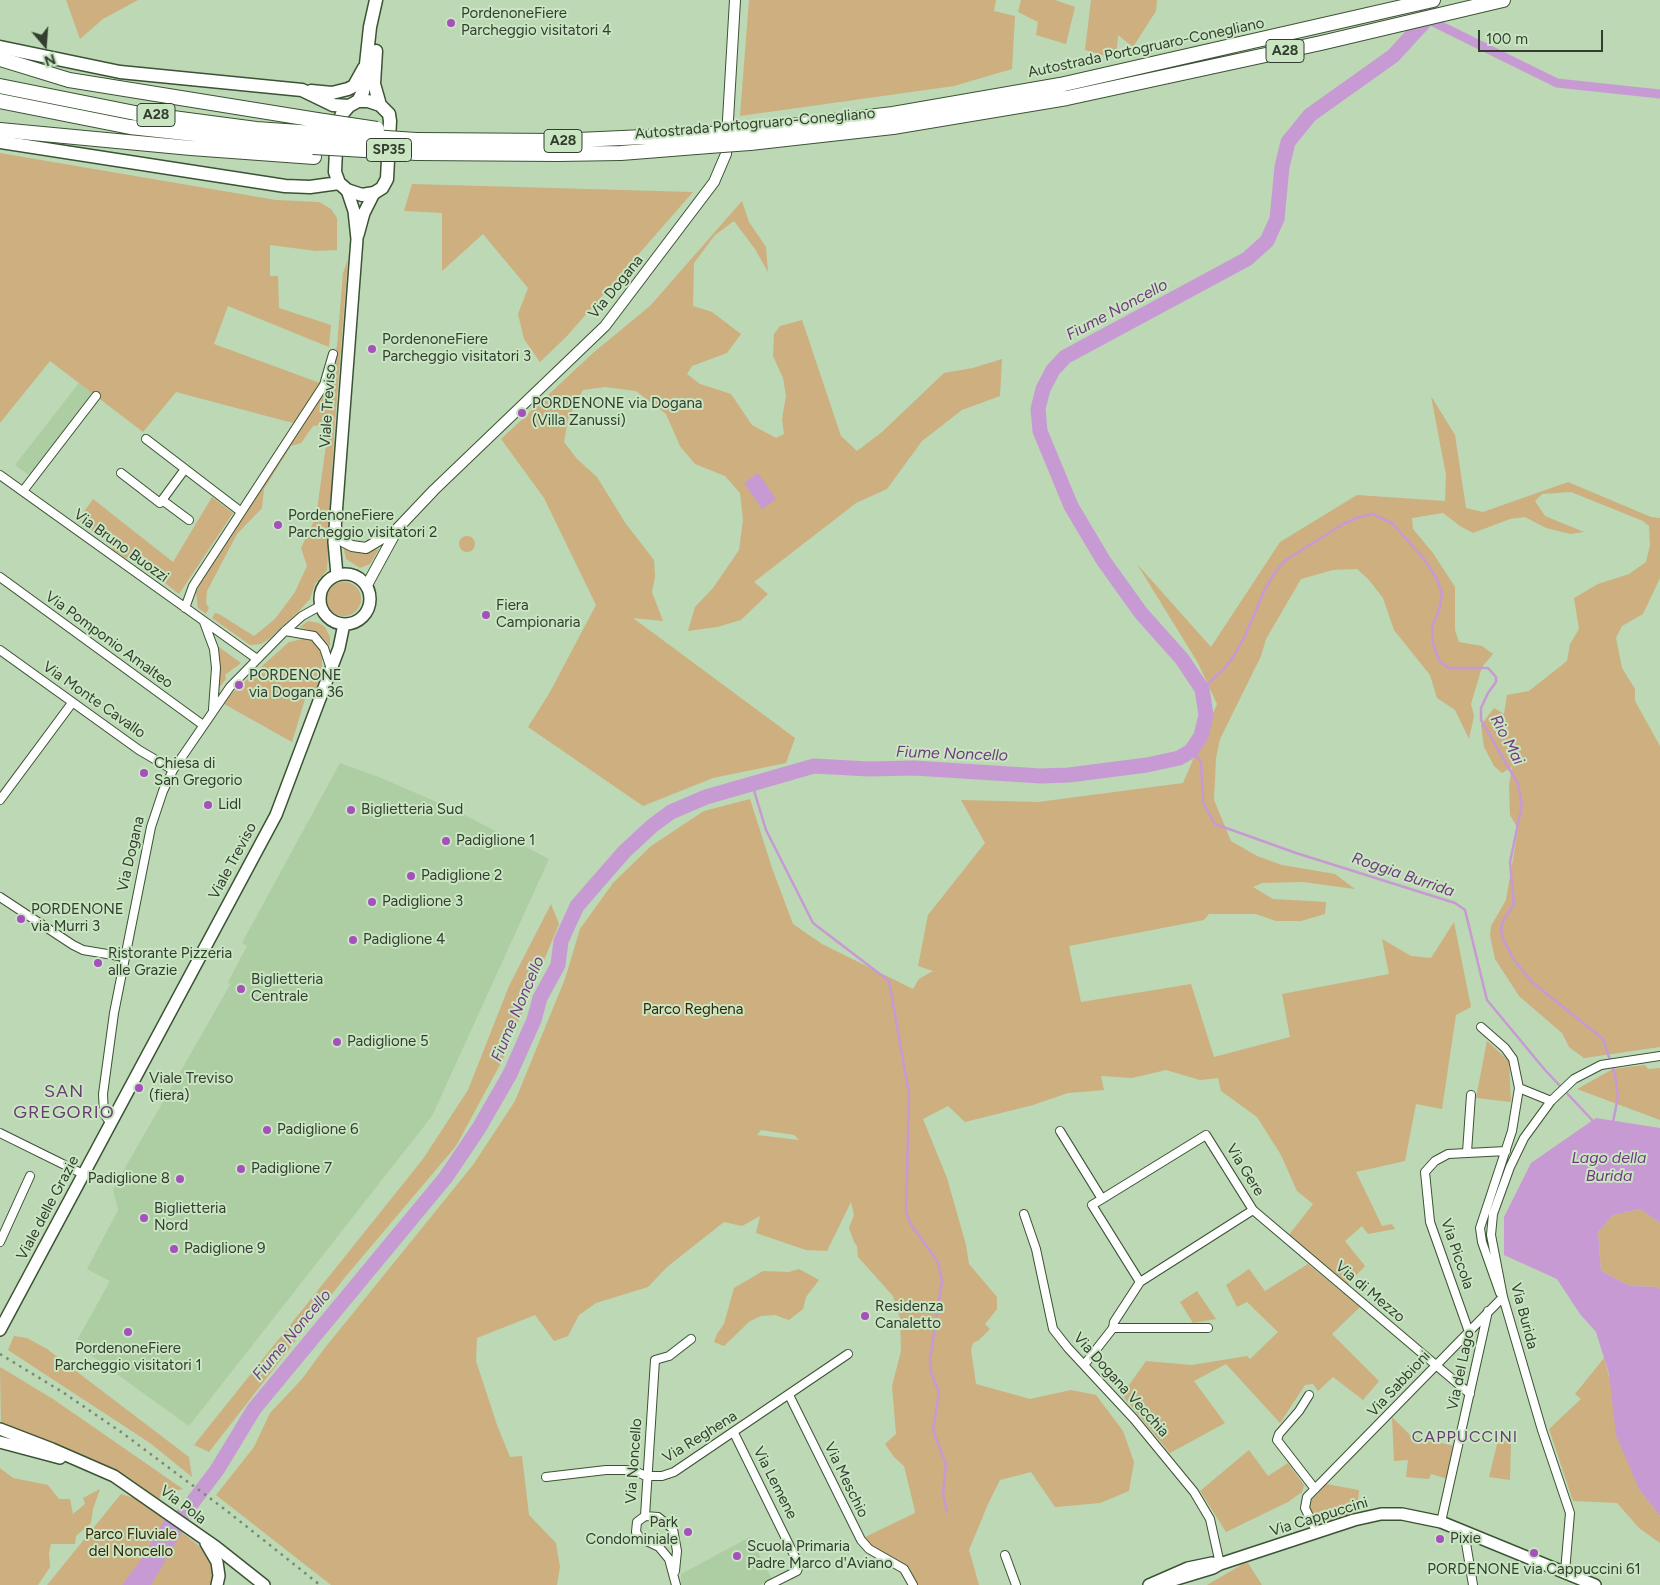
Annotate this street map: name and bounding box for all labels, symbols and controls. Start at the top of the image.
place label: PordenoneFiere Parcheggio visitatori 4 [461,5,611,40]
street label: Autostrada Portogruaro-Conegliano [1026,14,1266,82]
marker: PordenoneFiere Parcheggio visitatori 4 [445,17,457,29]
north arrow [20,20,70,70]
scale bar [1480,20,1605,52]
text: 100 m [1486,30,1528,48]
road number: A28 [1266,40,1304,62]
text: N [42,50,58,69]
road number: A28 [137,104,175,126]
street label: Autostrada Portogruaro-Conegliano [634,105,876,143]
road number: A28 [544,130,582,152]
road number: SP35 [366,138,412,162]
street label: Via Dogana [585,252,647,322]
water label: Fiume Noncello [1063,275,1171,345]
place label: PordenoneFiere Parcheggio visitatori 3 [382,331,531,366]
marker: PordenoneFiere Parcheggio visitatori 3 [366,343,378,355]
street label: Viale Treviso [316,363,340,449]
place label: PORDENONE via Dogana (Villa Zanussi) [532,395,702,430]
marker: PORDENONE via Dogana (Villa Zanussi) [516,407,528,419]
street label: Via Bruno Buozzi [70,505,172,587]
place label: PordenoneFiere Parcheggio visitatori 2 [288,507,437,542]
marker: PordenoneFiere Parcheggio visitatori 2 [272,519,284,531]
street label: Via Pomponio Amalteo [42,588,176,692]
place label: Fiera Campionaria [496,597,580,632]
marker: Fiera Campionaria [480,609,492,621]
street label: Via Monte Cavallo [39,658,149,742]
place label: PORDENONE via Dogana 36 [249,667,343,702]
marker: PORDENONE via Dogana 36 [233,679,245,691]
water label: Rio Mai [1486,712,1528,768]
water label: Fiume Noncello [896,742,1008,766]
place label: Chiesa di San Gregorio [154,755,242,790]
marker: Chiesa di San Gregorio [138,767,150,779]
place label: Lidl [218,796,241,814]
marker: Lidl [202,799,214,811]
place label: Biglietteria Sud [361,801,463,819]
marker: Biglietteria Sud [345,804,357,816]
street label: Via Dogana [114,815,148,893]
street label: Viale Treviso [205,820,261,902]
place label: Padiglione 1 [456,832,535,850]
marker: Padiglione 1 [440,835,452,847]
water label: Roggia Burrida [1349,848,1457,902]
place label: Padiglione 2 [421,867,502,885]
marker: Padiglione 2 [405,870,417,882]
place label: Padiglione 3 [382,893,463,911]
marker: Padiglione 3 [366,896,378,908]
place label: PORDENONE via Murri 3 [31,901,124,936]
marker: PORDENONE via Murri 3 [15,913,27,925]
place label: Padiglione 4 [363,931,445,949]
marker: Padiglione 4 [347,934,359,946]
place label: Ristorante Pizzeria alle Grazie [108,945,232,980]
water label: Fiume Noncello [487,954,549,1064]
marker: Ristorante Pizzeria alle Grazie [92,957,104,969]
place label: Biglietteria Centrale [251,971,323,1006]
marker: Biglietteria Centrale [235,983,247,995]
park label: Parco Reghena [643,1001,743,1019]
place label: Padiglione 5 [347,1033,429,1051]
marker: Padiglione 5 [331,1036,343,1048]
place label: Viale Treviso (fiera) [149,1070,233,1105]
district label: SAN GREGORIO [12,1081,116,1124]
marker: Viale Treviso (fiera) [133,1082,145,1094]
place label: Padiglione 6 [277,1121,358,1139]
marker: Padiglione 6 [261,1124,273,1136]
street label: Via Gere [1222,1141,1268,1199]
water label: Lago della Burida [1572,1148,1646,1186]
street label: Viale delle Grazie [13,1153,83,1263]
place label: Padiglione 7 [251,1160,332,1178]
marker: Padiglione 7 [235,1163,247,1175]
place label: Padiglione 8 [88,1170,170,1188]
marker: Padiglione 8 [174,1173,186,1185]
place label: Biglietteria Nord [154,1200,226,1235]
marker: Biglietteria Nord [138,1212,150,1224]
street label: Via Piccola [1437,1216,1477,1292]
place label: Padiglione 9 [184,1240,265,1258]
marker: Padiglione 9 [168,1243,180,1255]
street label: Via di Mezzo [1331,1258,1409,1326]
street label: Via Burida [1507,1281,1541,1351]
water label: Fiume Noncello [249,1286,335,1384]
place label: Residenza Canaletto [875,1298,943,1333]
marker: Residenza Canaletto [859,1310,871,1322]
marker: PordenoneFiere Parcheggio visitatori 1 [122,1326,134,1338]
street label: Via del Lago [1444,1328,1478,1412]
street label: Via Dogana Vecchia [1069,1329,1173,1441]
place label: PordenoneFiere Parcheggio visitatori 1 [54,1340,202,1375]
street label: Via Sabbioni [1364,1347,1434,1421]
street label: Via Reghena [660,1407,740,1467]
street label: Via Noncello [622,1418,646,1504]
district label: CAPPUCCINI [1411,1427,1519,1447]
street label: Via Meschio [820,1439,872,1521]
street label: Via Lemene [749,1444,801,1522]
street label: Via Pola [156,1482,210,1528]
street label: Via Cappuccini [1268,1494,1370,1540]
place label: Park Condominiale [585,1514,678,1549]
park label: Parco Fluviale del Noncello [85,1526,177,1561]
marker: Park Condominiale [682,1526,694,1538]
place label: Pixie [1450,1530,1481,1548]
marker: Pixie [1434,1533,1446,1545]
place label: Scuola Primaria Padre Marco d'Aviano [747,1538,893,1573]
marker: PORDENONE via Cappuccini 61 [1528,1547,1540,1559]
marker: Scuola Primaria Padre Marco d'Aviano [731,1550,743,1562]
place label: PORDENONE via Cappuccini 61 [1427,1561,1641,1579]

